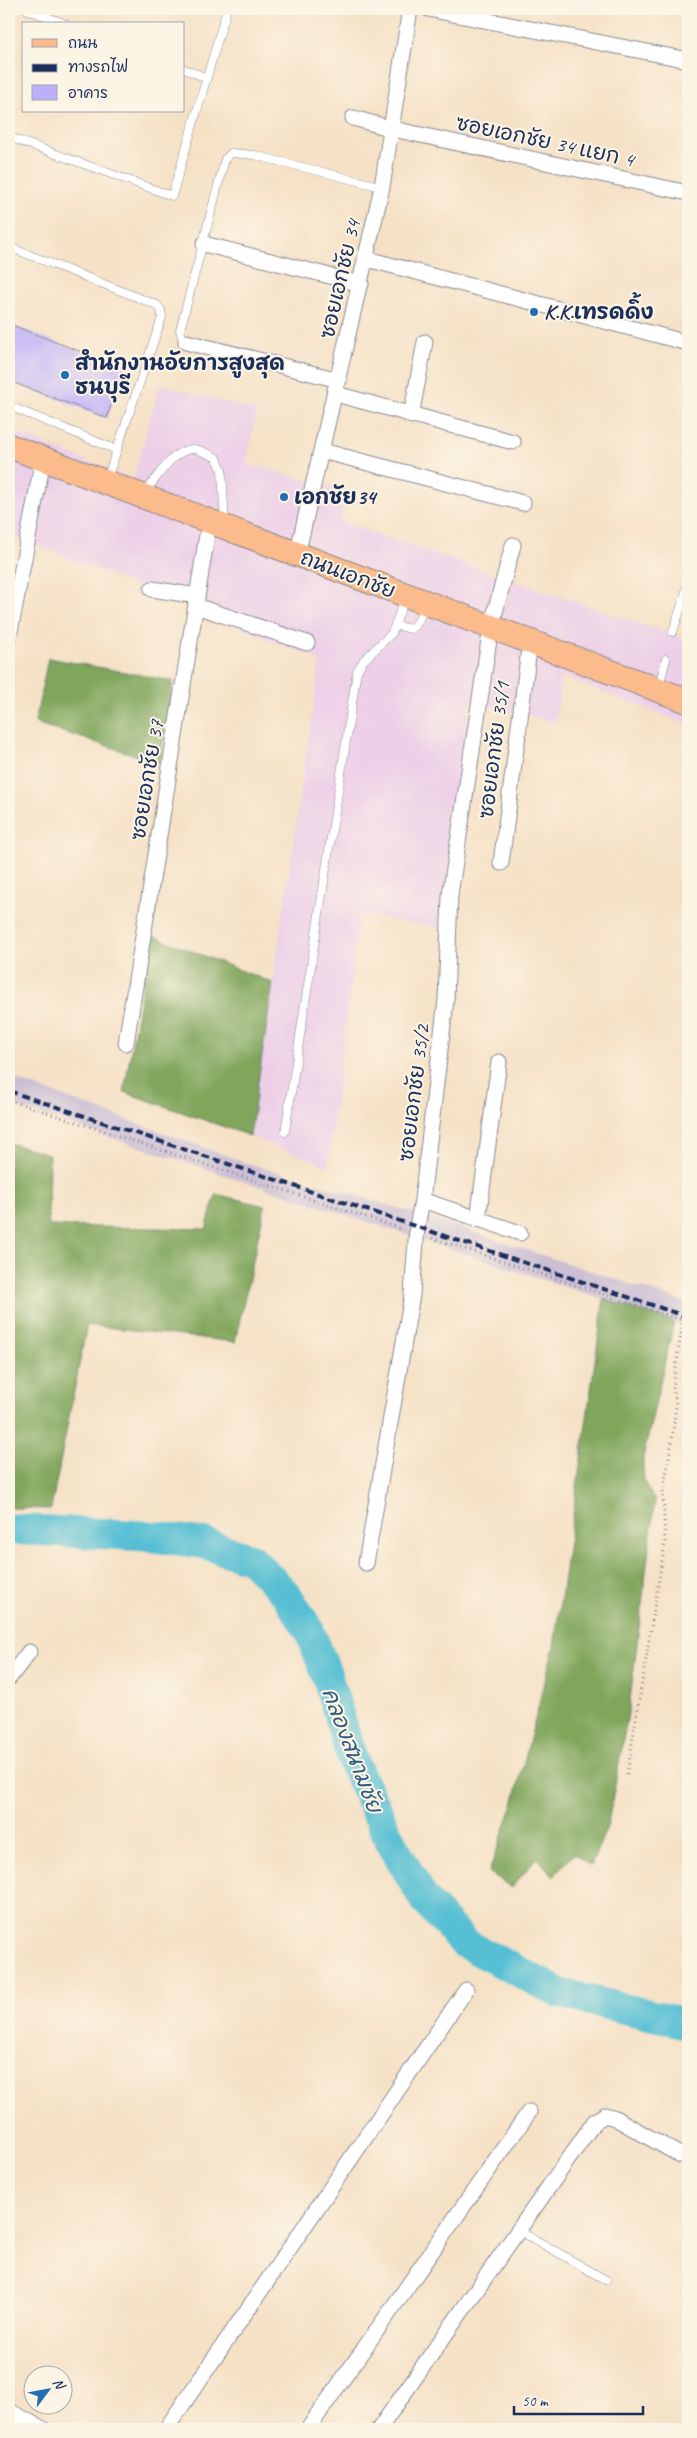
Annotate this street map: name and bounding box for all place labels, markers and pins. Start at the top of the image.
place label: K.K.เทรดดิ้ง [544,292,654,325]
marker: K.K.เทรดดิ้ง [528,306,540,318]
place label: สำนักงานอัยการสูงสุด ธนบุรี [75,348,285,403]
marker: สำนักงานอัยการสูงสุด ธนบุรี [59,369,71,381]
place label: เอกชัย34 [294,484,378,510]
marker: เอกชัย34 [278,491,290,503]

